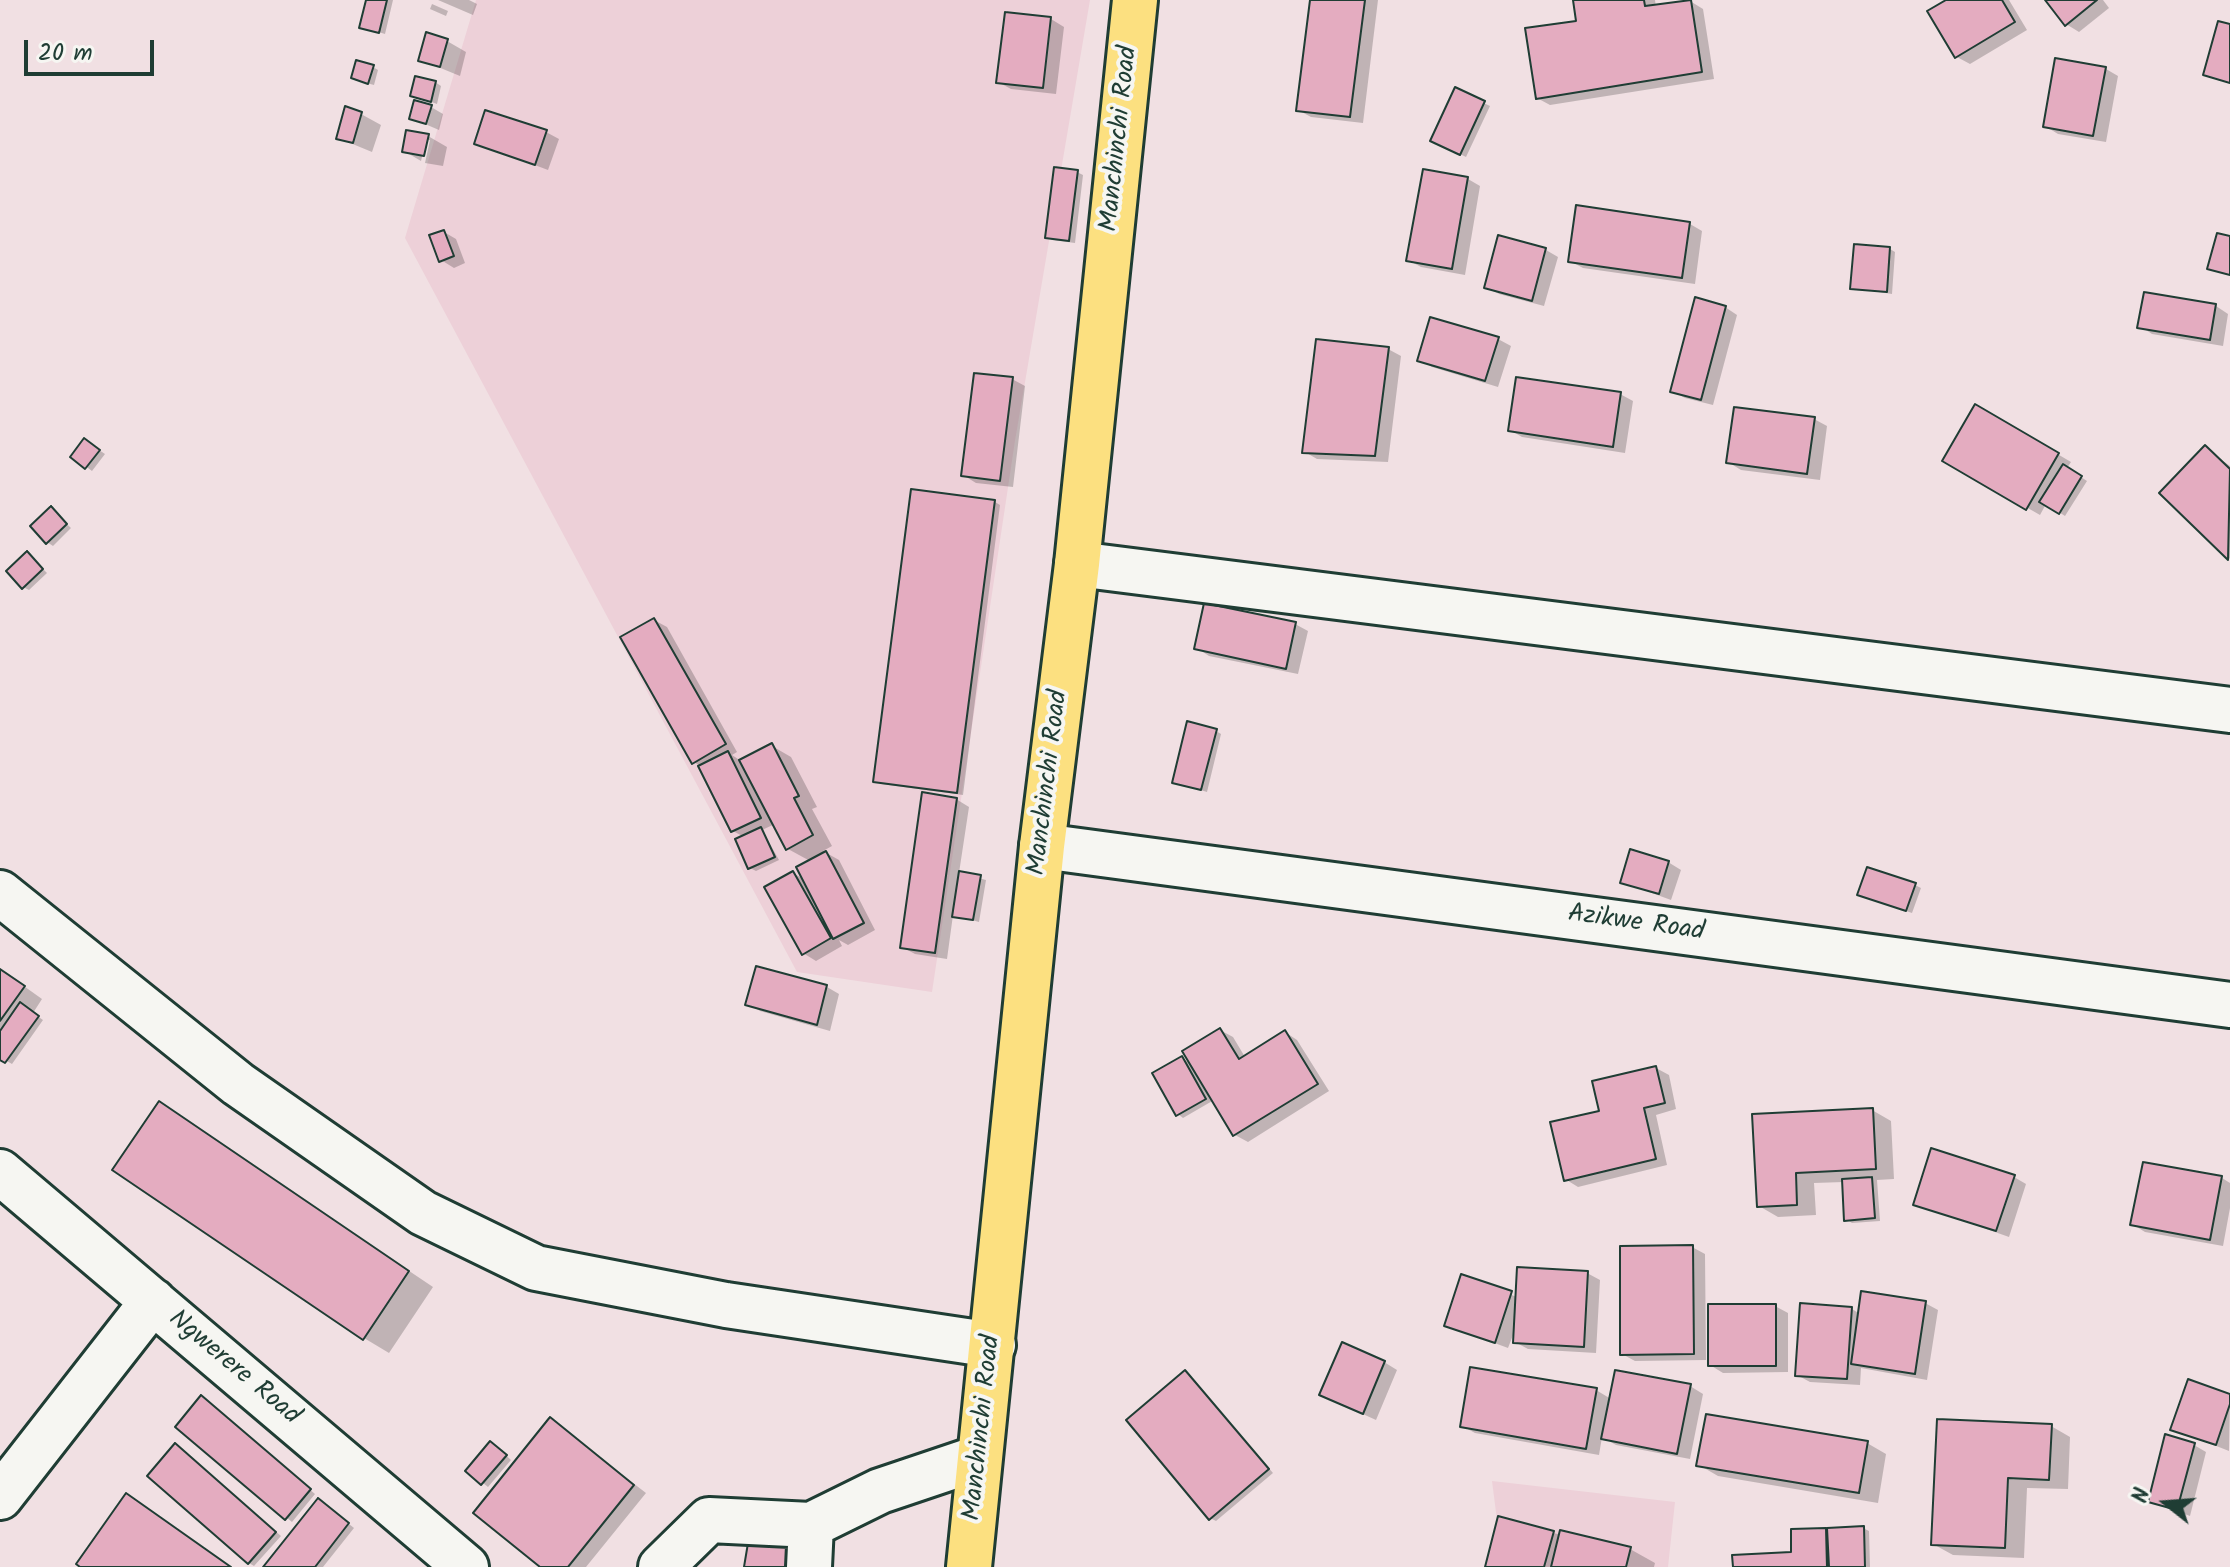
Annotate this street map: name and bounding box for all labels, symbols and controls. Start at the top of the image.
scale bar [28,24,158,74]
text: 20 m [38,34,93,73]
street label: Manchinchi Road [1096,45,1146,233]
street label: Manchinchi Road [1023,689,1077,877]
street label: Azikwe Road [1566,900,1706,950]
street label: Ngwerere Road [161,1305,305,1433]
street label: Manchinchi Road [959,1334,1009,1522]
north arrow [2126,1463,2206,1543]
text: N [2124,1484,2161,1508]

